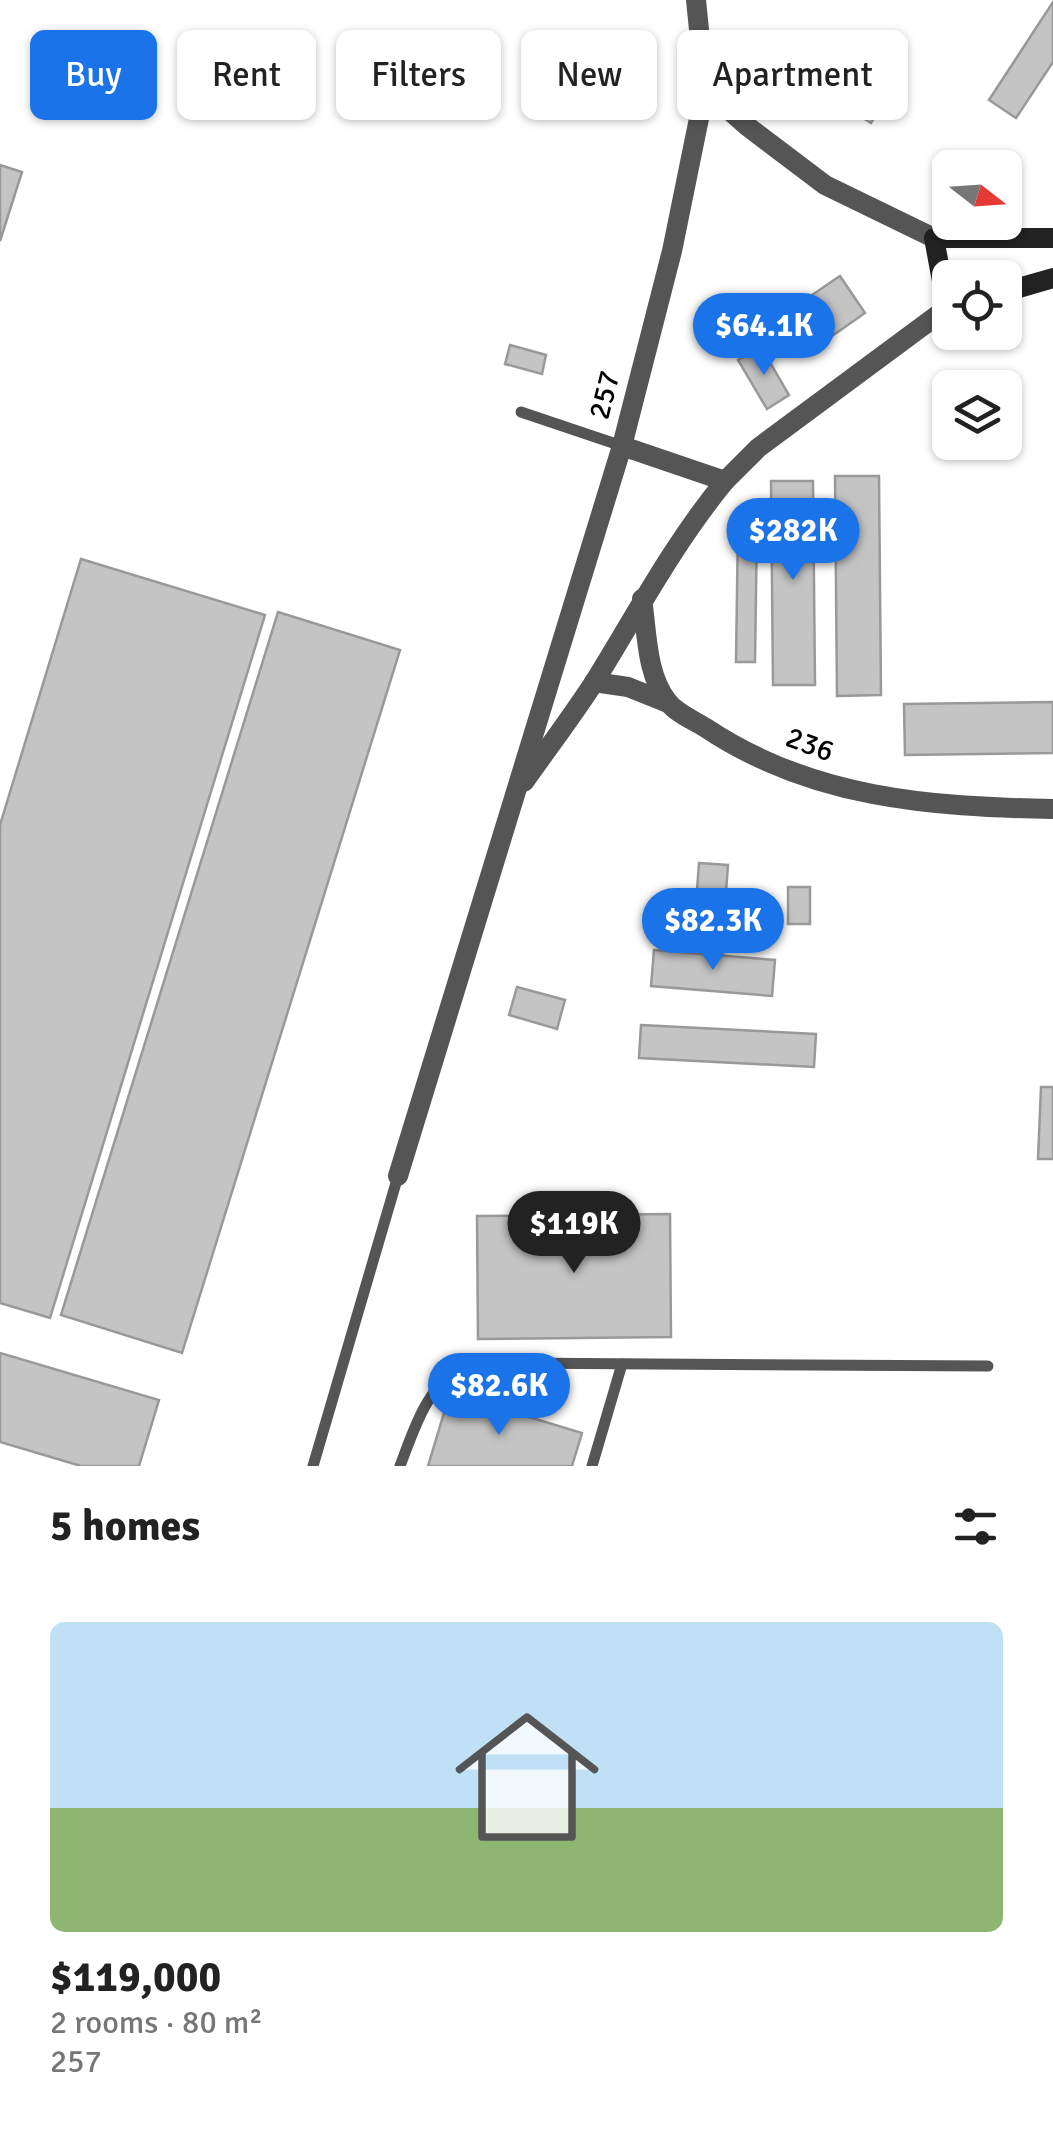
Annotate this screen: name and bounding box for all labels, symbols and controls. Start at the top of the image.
chip: Buy [30,30,157,120]
chip: Rent [177,30,316,120]
chip: Filters [336,30,501,120]
chip: New [521,30,657,120]
chip: Apartment [677,30,908,120]
north arrow [932,150,1022,240]
map controls [932,150,1022,460]
button: locate [932,260,1022,350]
pin: $64.1K [683,293,845,378]
text: $64.1K [715,306,813,345]
street label: 257 [581,367,628,423]
button: layers [932,370,1022,460]
pin: $282K [723,498,863,583]
text: $282K [749,511,837,550]
street label: 236 [781,719,839,770]
pin: $82.3K [632,888,794,973]
text: $82.3K [664,901,762,940]
pin: $119K [504,1191,644,1276]
text: $119K [530,1204,618,1243]
pin: $82.6K [418,1353,580,1438]
text: $82.6K [450,1366,548,1405]
icon: filters [948,1499,1003,1554]
text: 5 homes [50,1501,200,1552]
icon: home [437,1687,617,1867]
text: $119,000 [50,1952,221,2003]
text: 2 rooms · 80 m² [50,2003,263,2042]
text: 257 [50,2042,102,2081]

